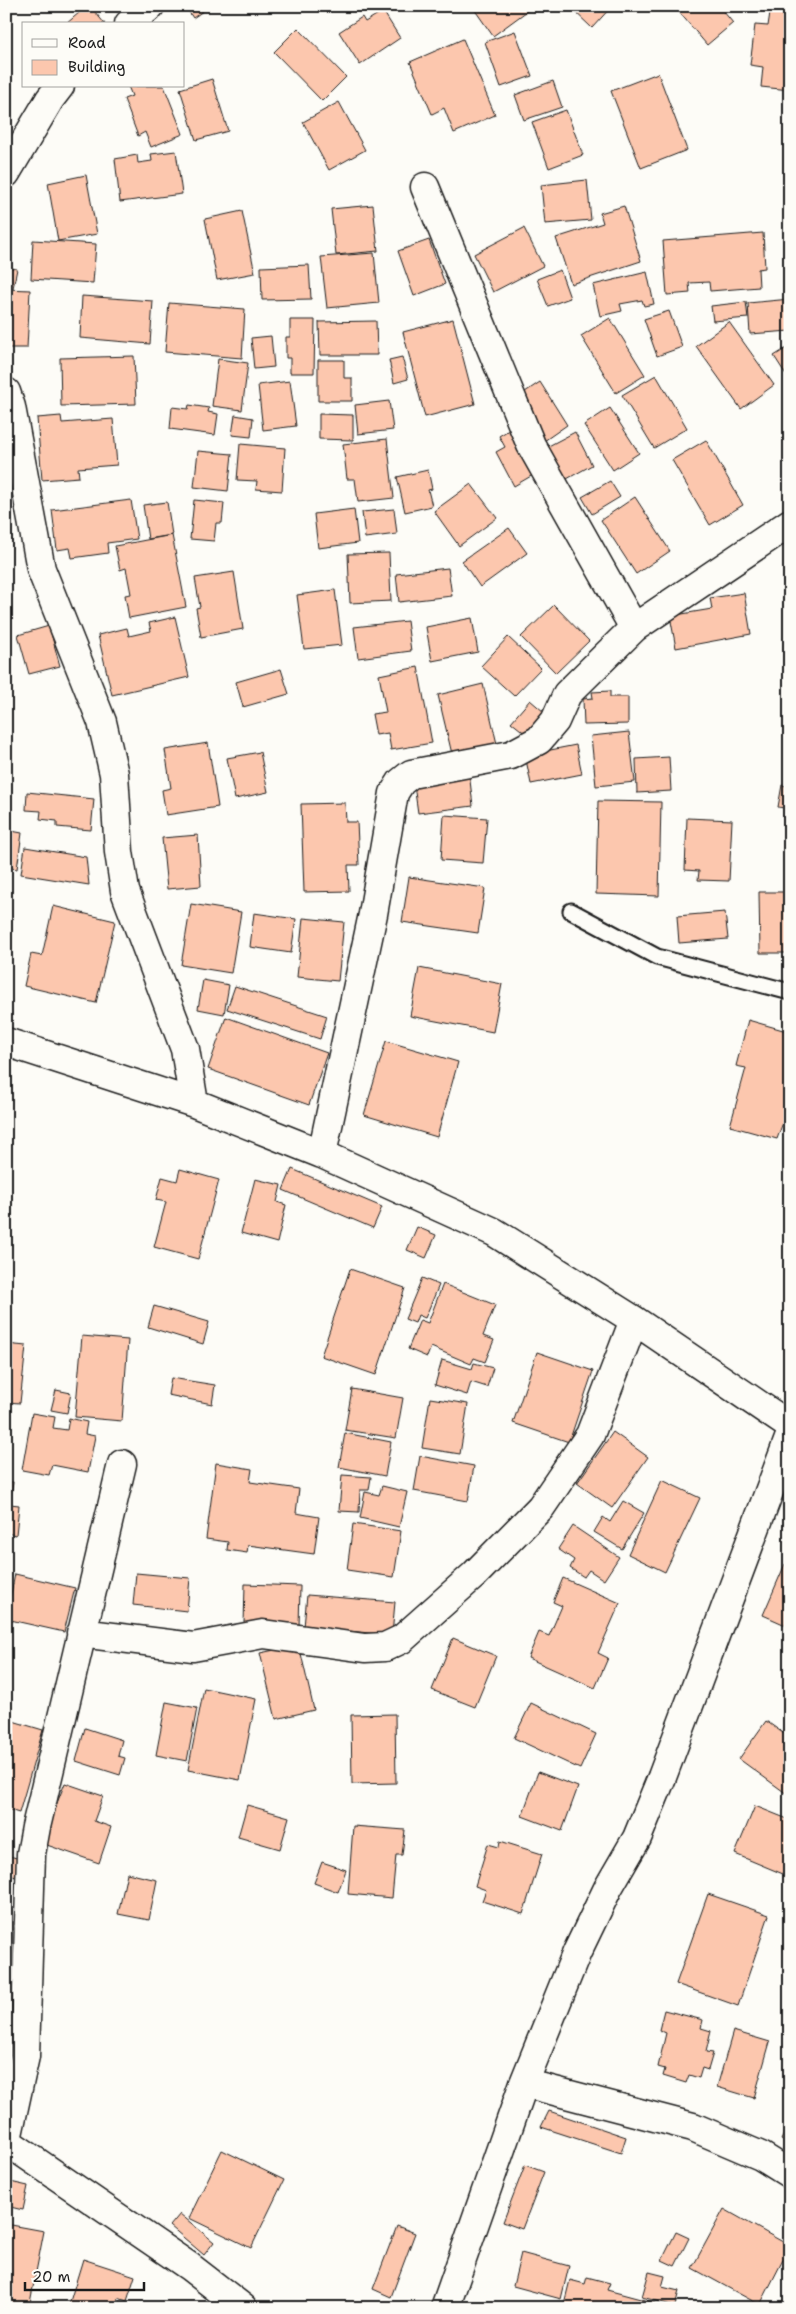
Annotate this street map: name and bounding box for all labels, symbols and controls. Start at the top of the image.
legend [22,22,185,88]
text: Road [68,33,106,53]
text: Building [68,57,125,77]
scale bar [25,2259,144,2291]
text: 20 m [32,2267,71,2287]

